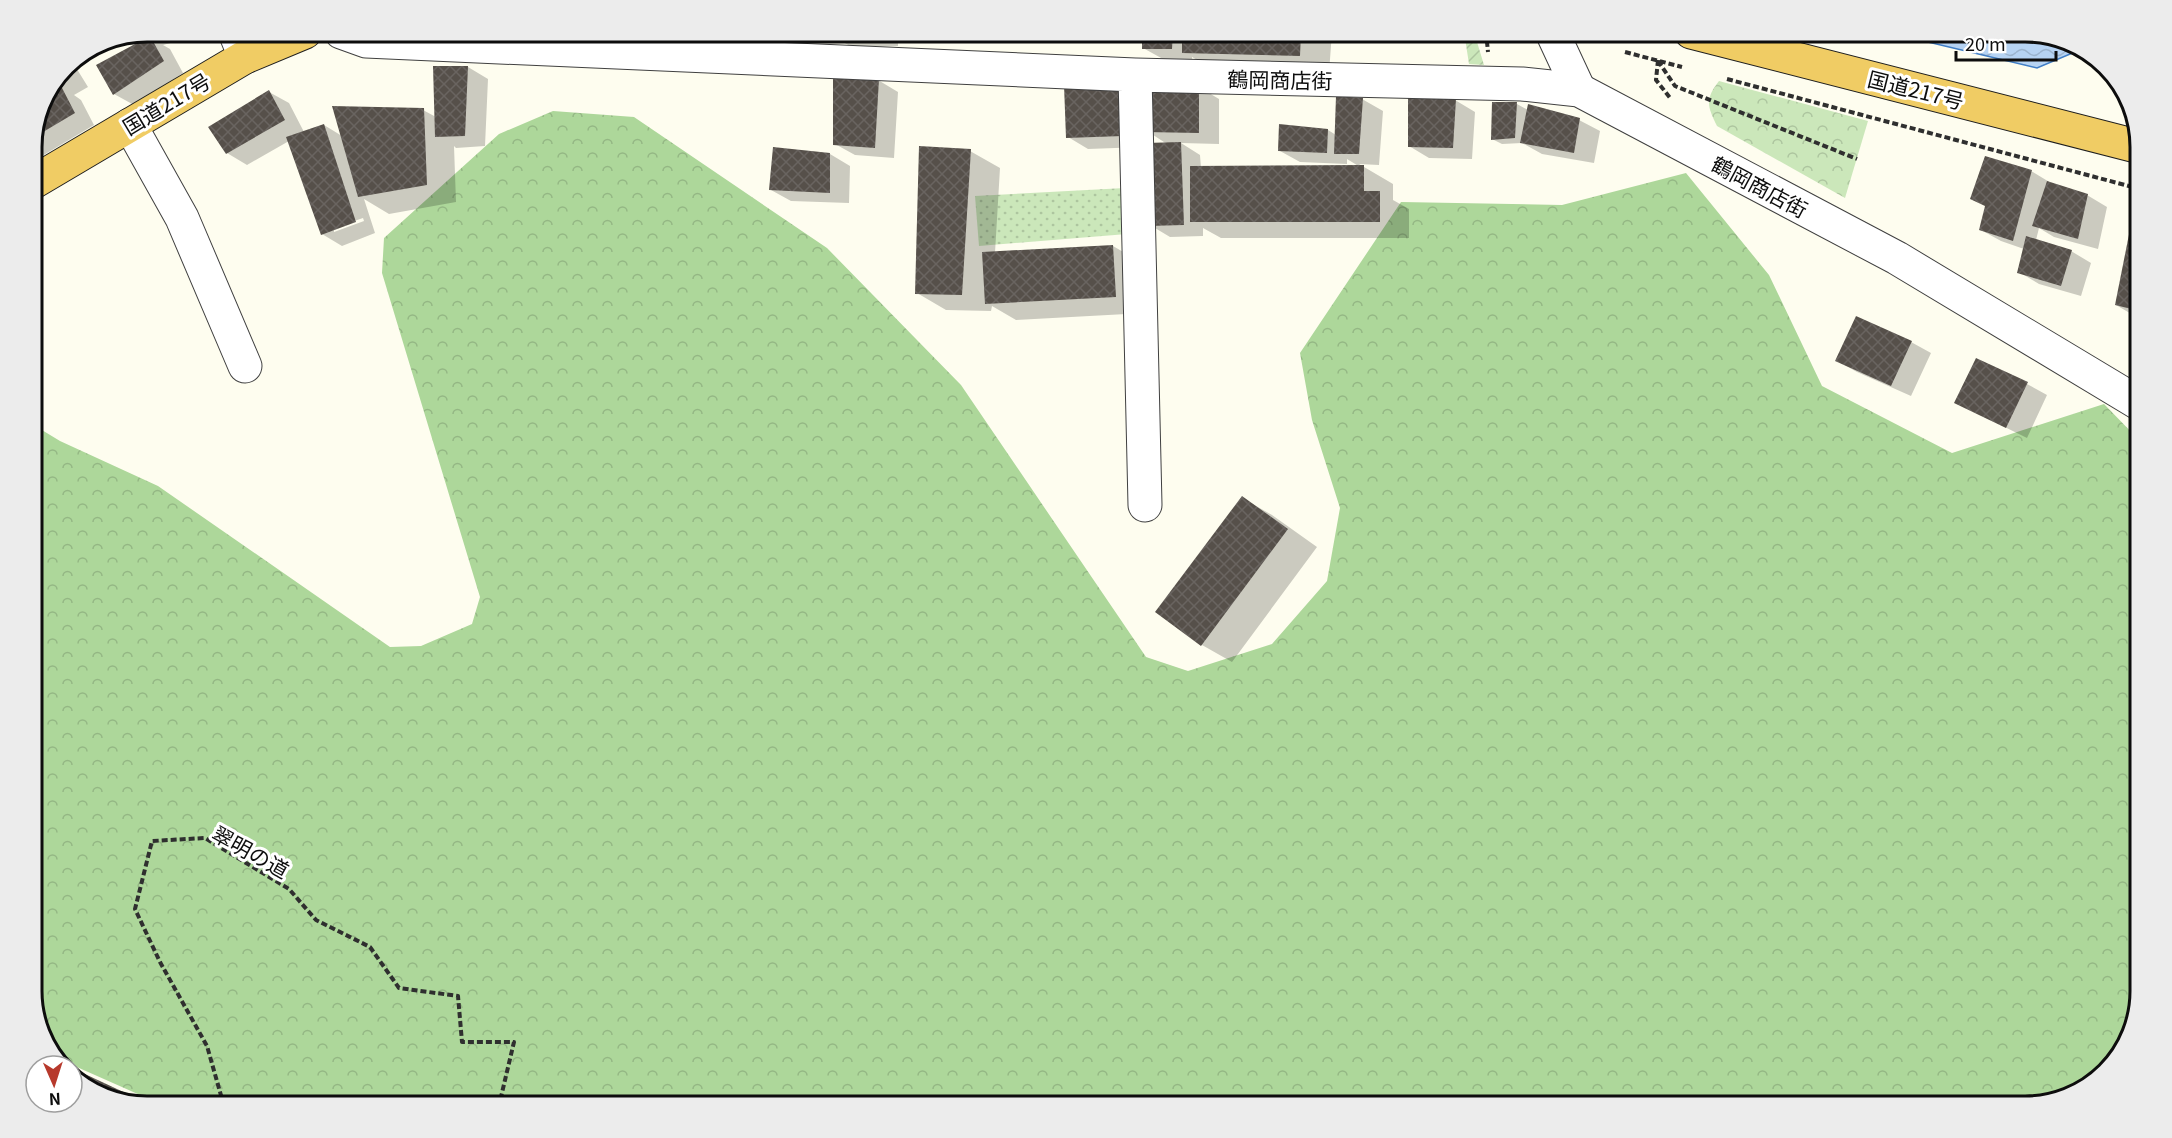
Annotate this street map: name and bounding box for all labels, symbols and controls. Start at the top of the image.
scale bar [1956,24,2056,62]
text: 20 m [1965,30,2006,56]
street label: 鶴岡商店街 [1227,63,1333,95]
street label: 国道217号 [1865,63,1967,115]
street label: 国道217号 [116,65,216,141]
street label: 鶴岡商店街 [1707,148,1813,224]
street label: 翠明の道 [207,818,295,884]
north arrow [24,1054,84,1114]
text: N [48,1088,61,1112]

